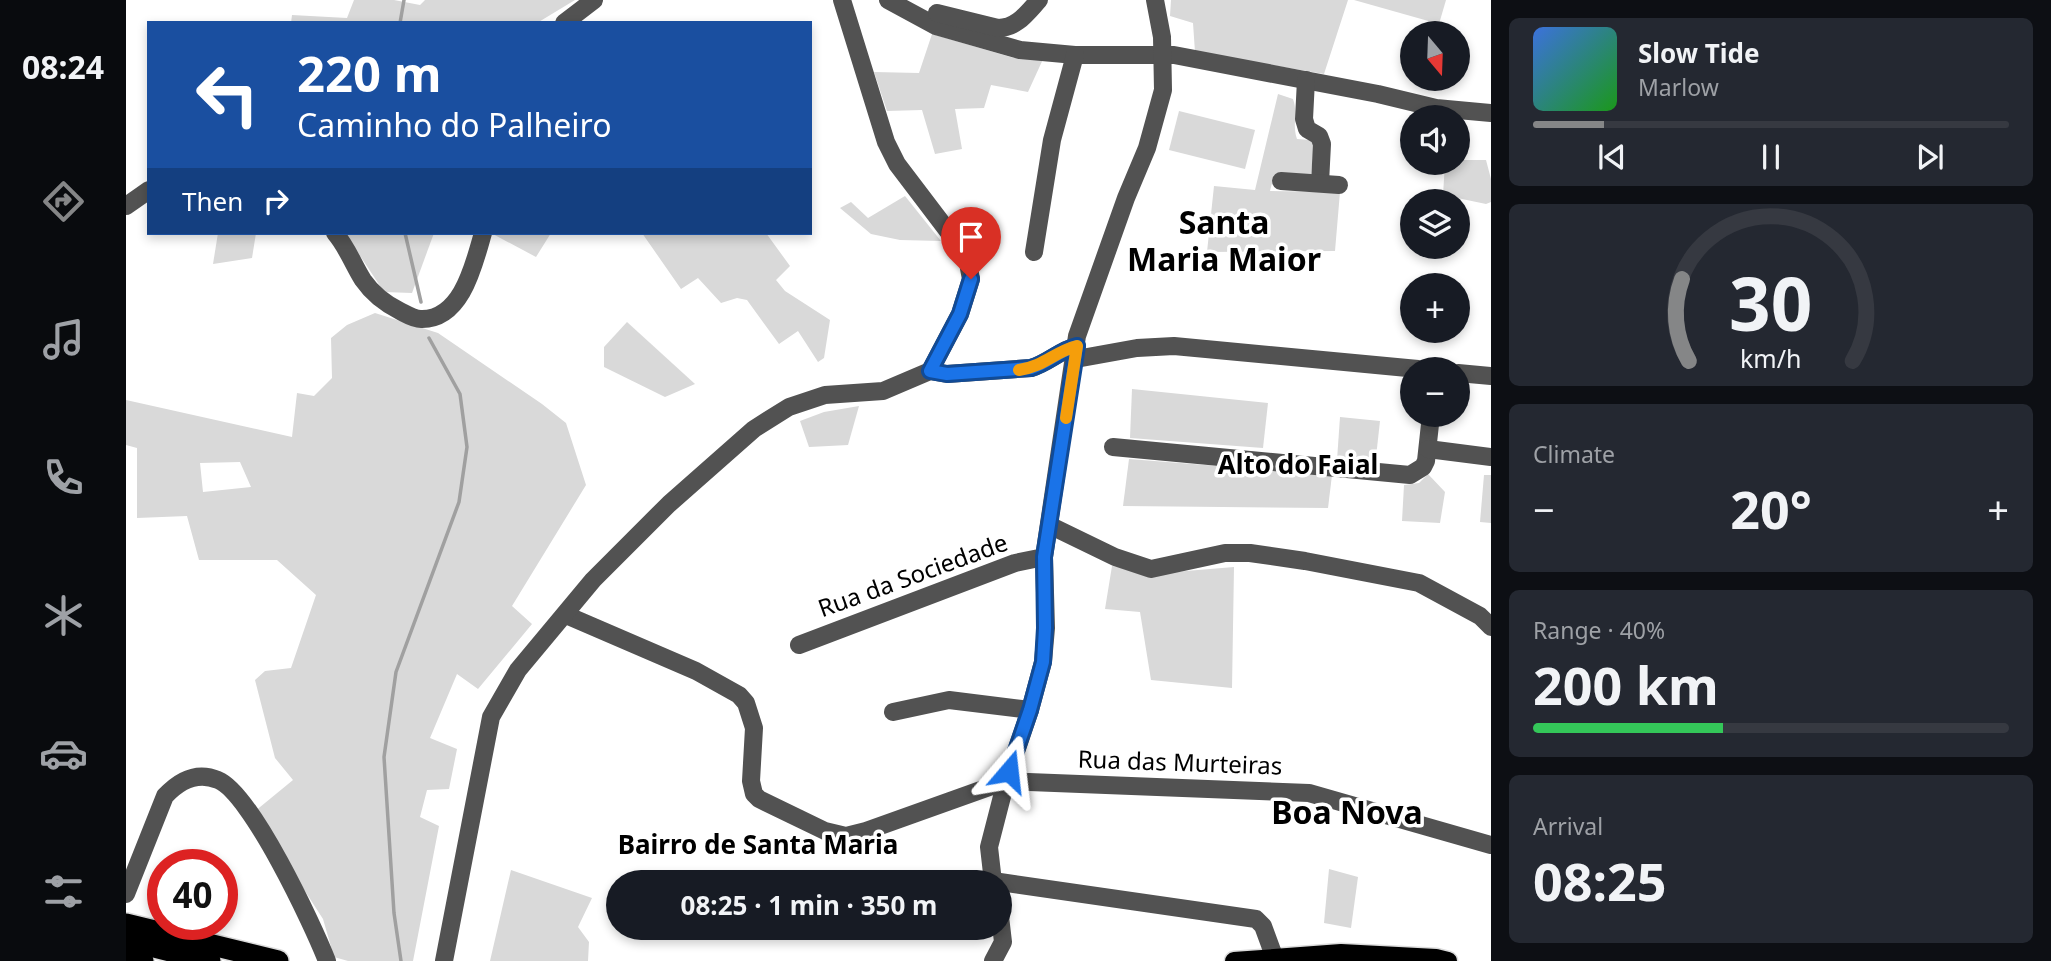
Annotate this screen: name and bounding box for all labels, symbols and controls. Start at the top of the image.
north arrow [1400,21,1470,91]
map controls [1400,21,1470,427]
text: Slow Tide [1638,35,1760,71]
text: 220 m [297,40,442,106]
text: 08:24 [22,45,104,88]
icon: left [182,49,273,140]
text: Marlow [1638,71,1719,103]
text: Caminho do Palheiro [297,103,612,146]
button: sound [1400,105,1470,175]
icon: previous [1593,138,1631,176]
icon: pause [1752,138,1790,176]
icon: next [1911,138,1949,176]
icon: directions [39,177,88,226]
icon: right [257,182,295,220]
text: Then [182,183,243,219]
button: layers [1400,189,1470,259]
district label: Santa Maria Maior [1127,200,1321,280]
pin [941,207,1001,279]
icon: arrive [952,218,990,256]
text: 30 [1729,253,1813,352]
button: + [1400,273,1470,343]
icon: music [39,315,88,364]
text: km/h [1740,341,1802,375]
button: − [1400,357,1470,427]
text: Climate [1533,438,1615,470]
district label: Alto do Faial [1218,446,1378,482]
icon: phone [39,453,88,502]
text: 20° [1730,473,1812,544]
text: − [1533,483,1555,535]
text: + [1987,483,2009,535]
street label: Rua da Sociedade [813,525,1012,624]
icon: climate [39,591,88,640]
text: Range · 40% [1533,614,1665,646]
text: 200 km [1533,649,1719,720]
icon: car [39,729,88,778]
position arrow [972,734,1046,808]
street label: Rua das Murteiras [1077,741,1283,782]
district label: Boa Nova [1271,790,1423,833]
text: Arrival [1533,810,1603,842]
district label: Bairro de Santa Maria [618,826,898,862]
text: 08:25 [1533,845,1667,916]
speed limit sign: 40 [147,849,238,940]
icon: filters [39,867,88,916]
text: 08:25 · 1 min · 350 m [681,887,937,923]

